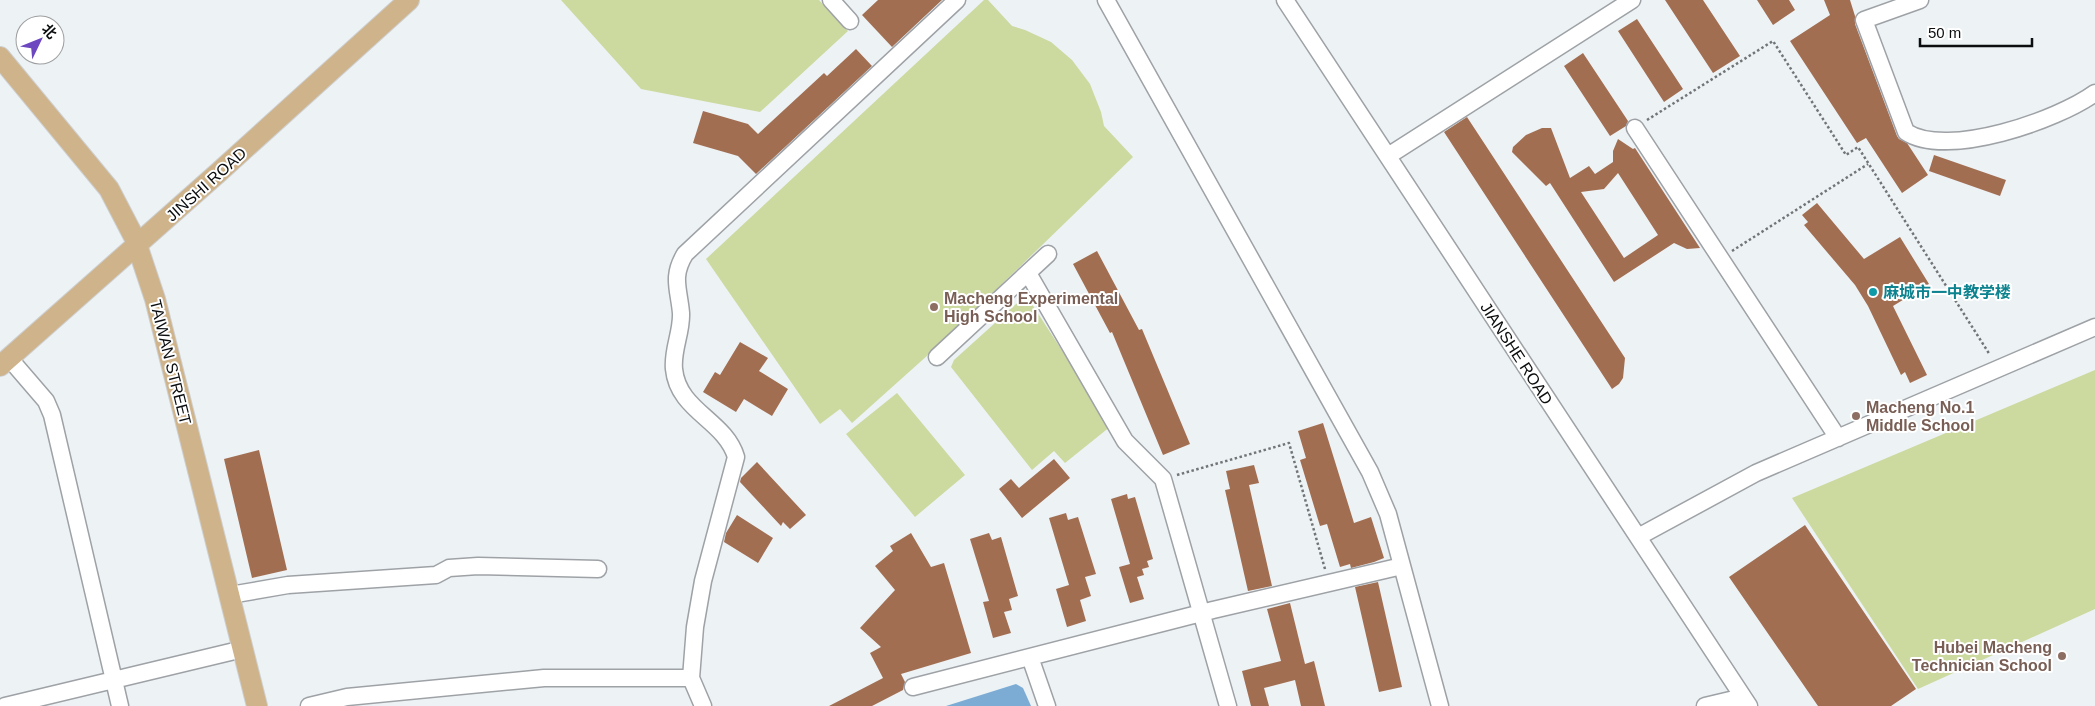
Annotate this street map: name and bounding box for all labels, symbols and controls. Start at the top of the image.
north arrow [15,15,65,65]
scale bar [1920,15,2032,47]
text: 北 [39,21,60,42]
text: 50 m [1928,24,1961,41]
street label: JINSHI ROAD [163,144,250,225]
place label: 麻城市一中教学楼 [1883,283,2011,301]
marker: 麻城市一中教学楼 [1867,286,1879,298]
place label: Macheng Experimental High School [944,290,1118,325]
street label: TAIWAN STREET [147,298,194,426]
street label: JIANSHE ROAD [1477,299,1556,407]
marker: Macheng Experimental High School [928,301,940,313]
place label: Macheng No.1 Middle School [1866,399,1975,434]
marker: Macheng No.1 Middle School [1850,410,1862,422]
place label: Hubei Macheng Technician School [1912,639,2052,674]
marker: Hubei Macheng Technician School [2056,650,2068,662]

